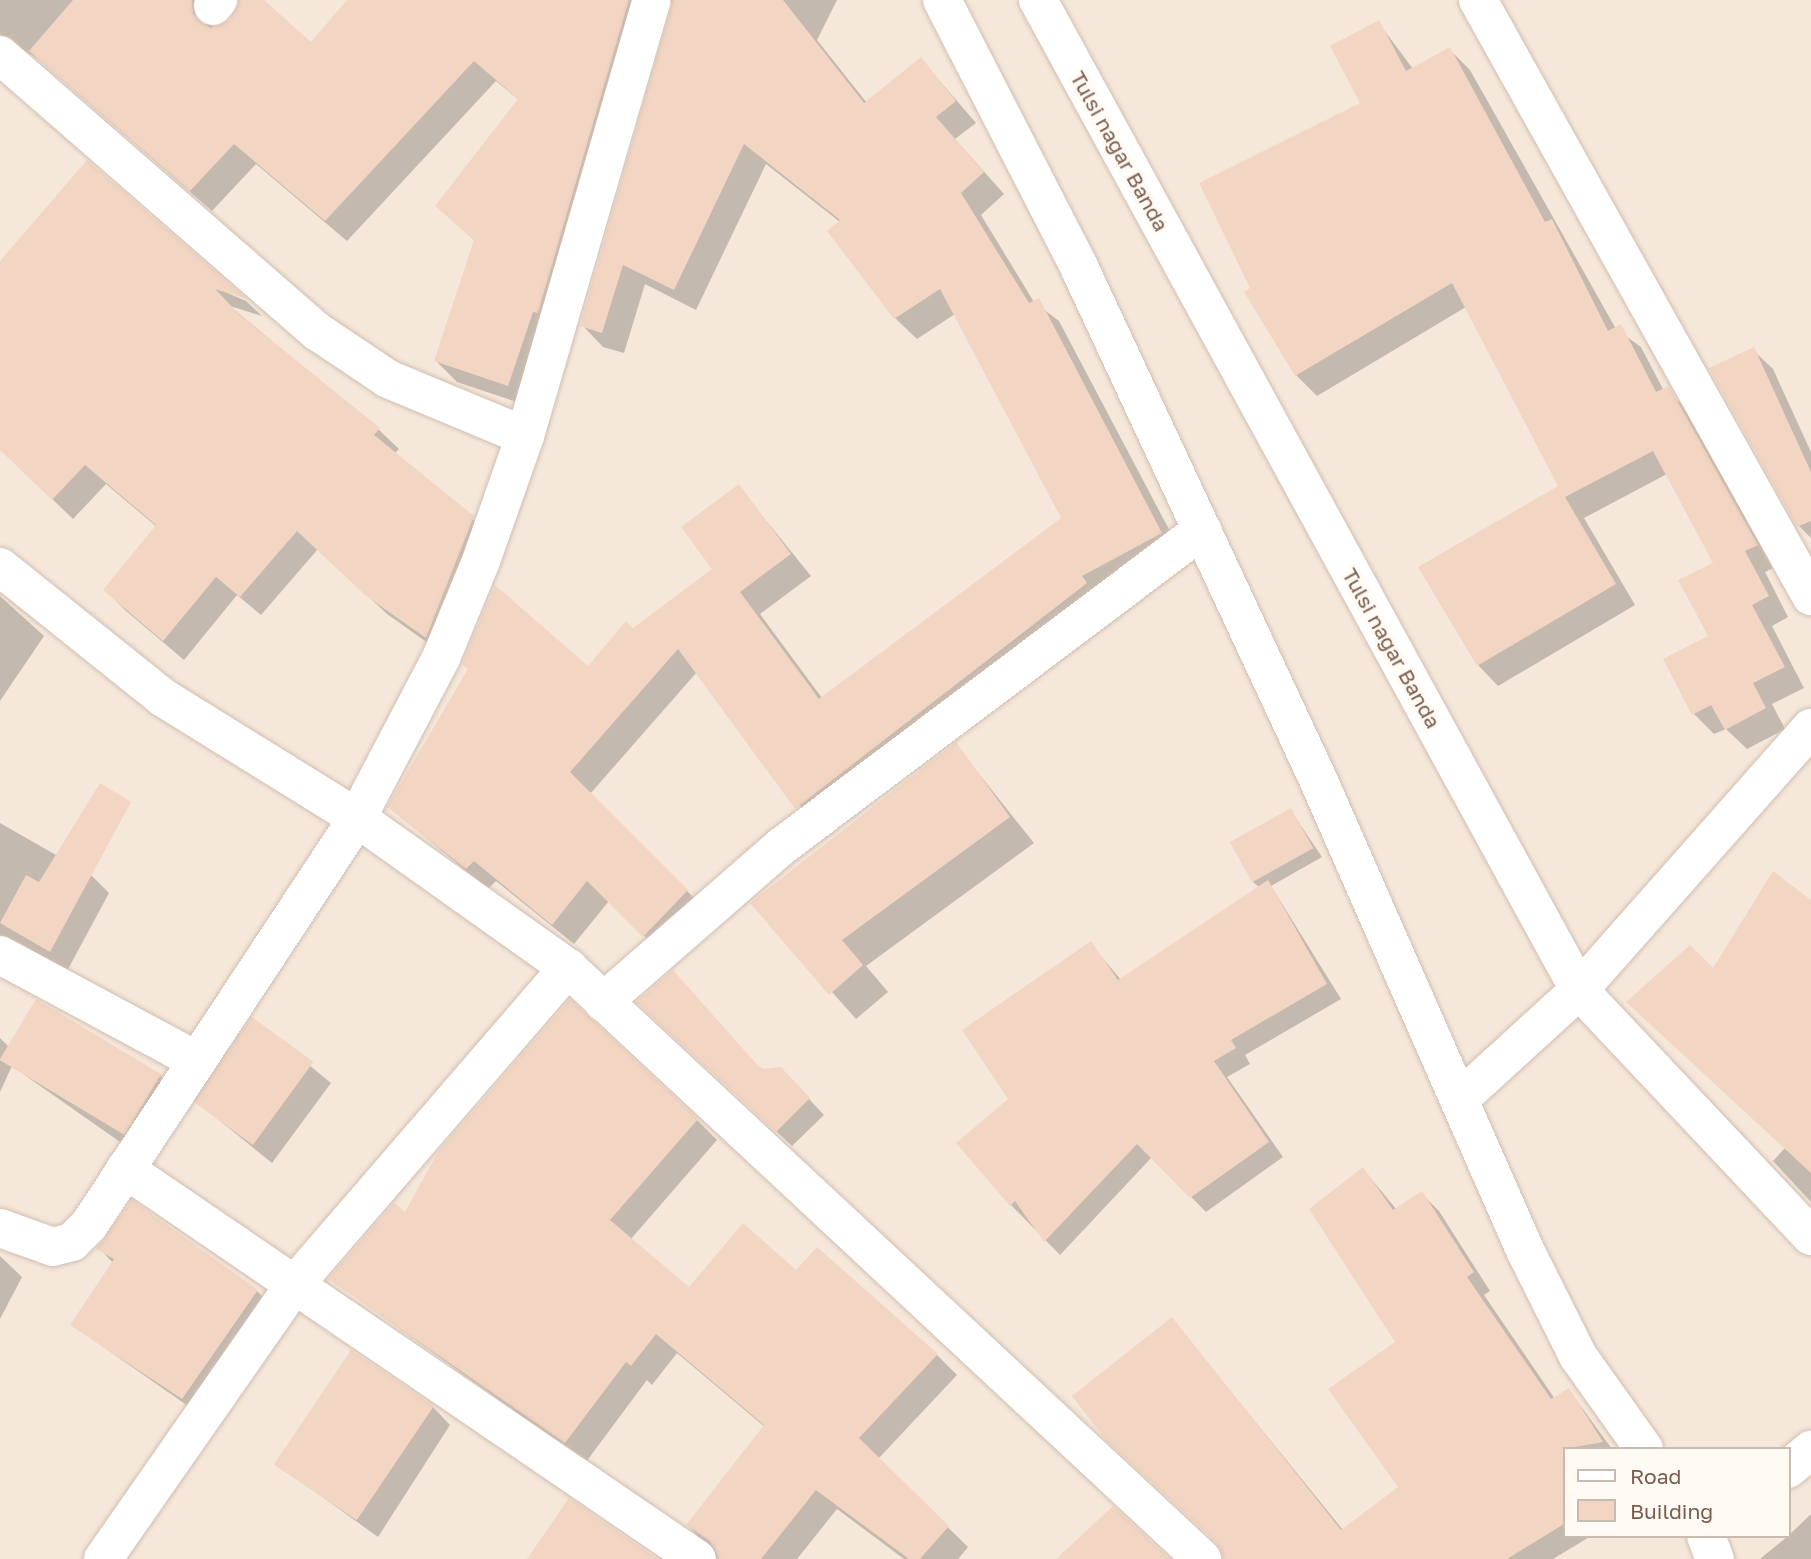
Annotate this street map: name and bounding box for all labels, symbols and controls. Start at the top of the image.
street label: Tulsi nagar Banda [1066,67,1174,235]
street label: Tulsi nagar Banda [1338,564,1446,732]
legend [1562,1447,1790,1538]
text: Road [1630,1463,1681,1489]
text: Building [1630,1498,1713,1524]

